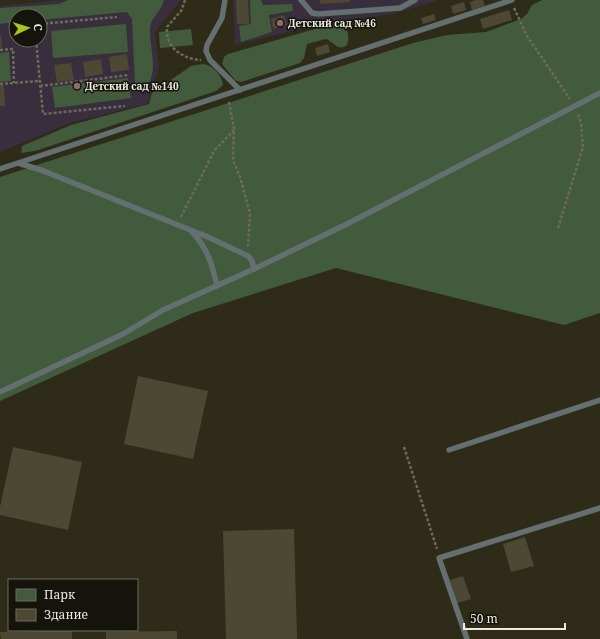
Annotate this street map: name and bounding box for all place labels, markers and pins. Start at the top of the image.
place label: Детский сад №46 [288,16,376,30]
marker: Детский сад №46 [275,18,285,28]
place label: Детский сад №140 [85,79,179,93]
marker: Детский сад №140 [72,81,82,91]

